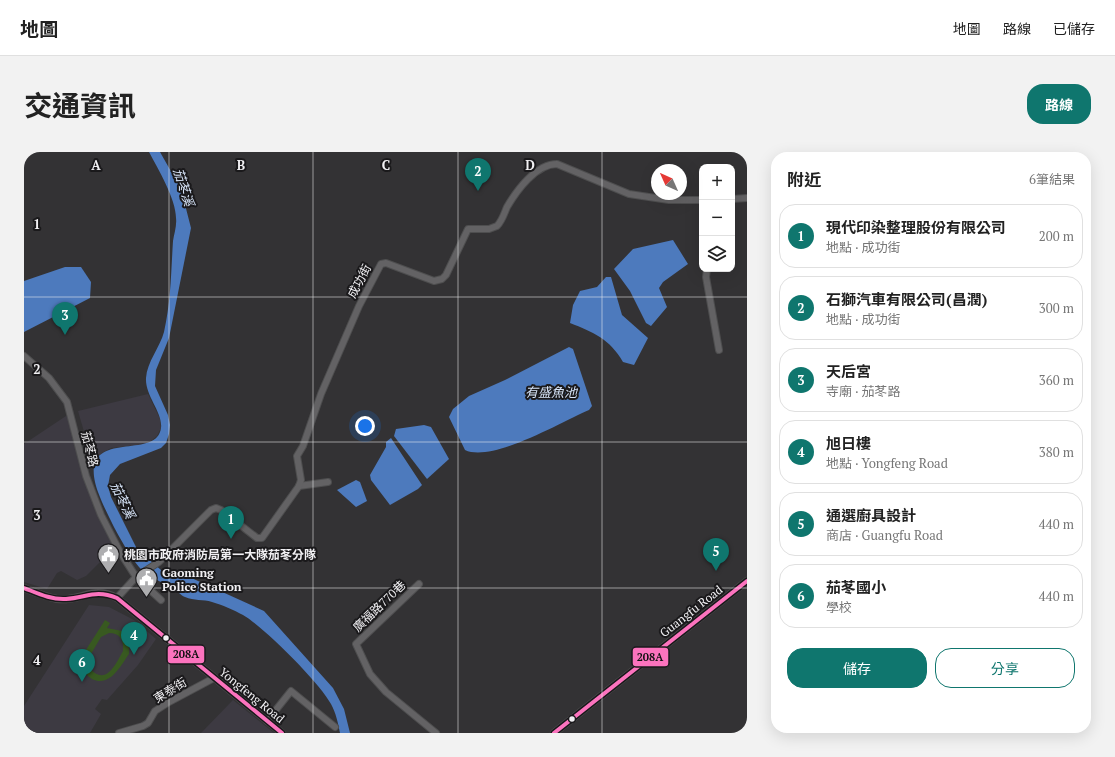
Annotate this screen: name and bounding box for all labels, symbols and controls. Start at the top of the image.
text: 地圖 [20,16,58,41]
text: 地圖 [953,19,981,38]
text: 路線 [1003,19,1031,38]
text: 已儲存 [1053,19,1095,38]
button: 路線 [1027,84,1091,124]
text: 交通資訊 [24,87,136,124]
text: A [91,156,101,174]
text: B [237,156,245,174]
text: C [382,156,390,174]
text: D [525,156,535,174]
pin: 2 [465,158,491,191]
north arrow [651,164,687,200]
map controls [699,164,735,272]
button: + [699,164,735,200]
water label: 茄苳溪 [169,166,199,210]
text: 附近 [787,168,821,191]
text: 6筆結果 [1029,170,1075,188]
button: − [699,200,735,236]
text: 1 [33,215,41,233]
text: 現代印染整理股份有限公司 [826,217,1006,237]
text: 1 [797,227,805,245]
text: 200 m [1039,227,1074,245]
button: layers [699,236,735,272]
text: 地點 · 成功街 [826,238,900,256]
street label: 成功街 [344,262,374,300]
text: 石獅汽車有限公司(昌潤) [826,289,987,309]
text: 2 [797,299,805,317]
text: 300 m [1039,299,1074,317]
pin: 3 [52,302,78,335]
text: 地點 · 成功街 [826,310,900,328]
text: 2 [33,360,41,378]
text: 天后宮 [826,361,871,381]
text: 3 [797,371,805,389]
text: 360 m [1039,371,1074,389]
text: 寺廟 · 茄苳路 [826,382,900,400]
water label: 有盛魚池 [525,383,579,401]
your location [355,416,375,436]
street label: 茄苳路 [78,430,102,468]
text: 旭日樓 [826,433,871,453]
text: 4 [797,443,805,461]
text: 380 m [1039,443,1074,461]
text: 地點 · Yongfeng Road [826,454,948,472]
water label: 茄苳溪 [106,479,141,523]
text: 通選廚具設計 [826,505,916,525]
text: 3 [33,506,41,524]
pin: 1 [218,506,244,539]
text: 5 [797,515,805,533]
text: 440 m [1039,515,1074,533]
text: 商店 · Guangfu Road [826,526,943,544]
pin: 5 [703,538,729,571]
public building icon: 桃園市政府消防局第一大隊茄苳分隊 [96,541,122,574]
place label: 桃園市政府消防局第一大隊茄苳分隊 [124,547,316,562]
place label: Gaoming Police Station [162,565,242,594]
public building icon: Gaoming Police Station [133,566,159,599]
street label: 廣福路770巷 [350,577,408,635]
text: 茄苳國小 [826,577,886,597]
street label: Guangfu Road [657,582,726,640]
text: 6 [797,587,805,605]
text: 440 m [1039,587,1074,605]
text: 學校 [826,598,852,616]
pin: 4 [121,622,147,655]
unlabelled marker [161,633,171,643]
line badge: 208A [167,645,205,664]
text: 208A [173,647,200,661]
line badge: 208A [632,647,669,667]
button: 儲存 [787,648,927,688]
button: 分享 [935,648,1075,688]
pin: 6 [69,649,95,682]
text: 208A [637,650,664,664]
text: 4 [33,651,41,669]
street label: Yongfeng Road [216,664,288,726]
street label: 東泰街 [151,674,189,706]
unlabelled marker [567,714,577,724]

